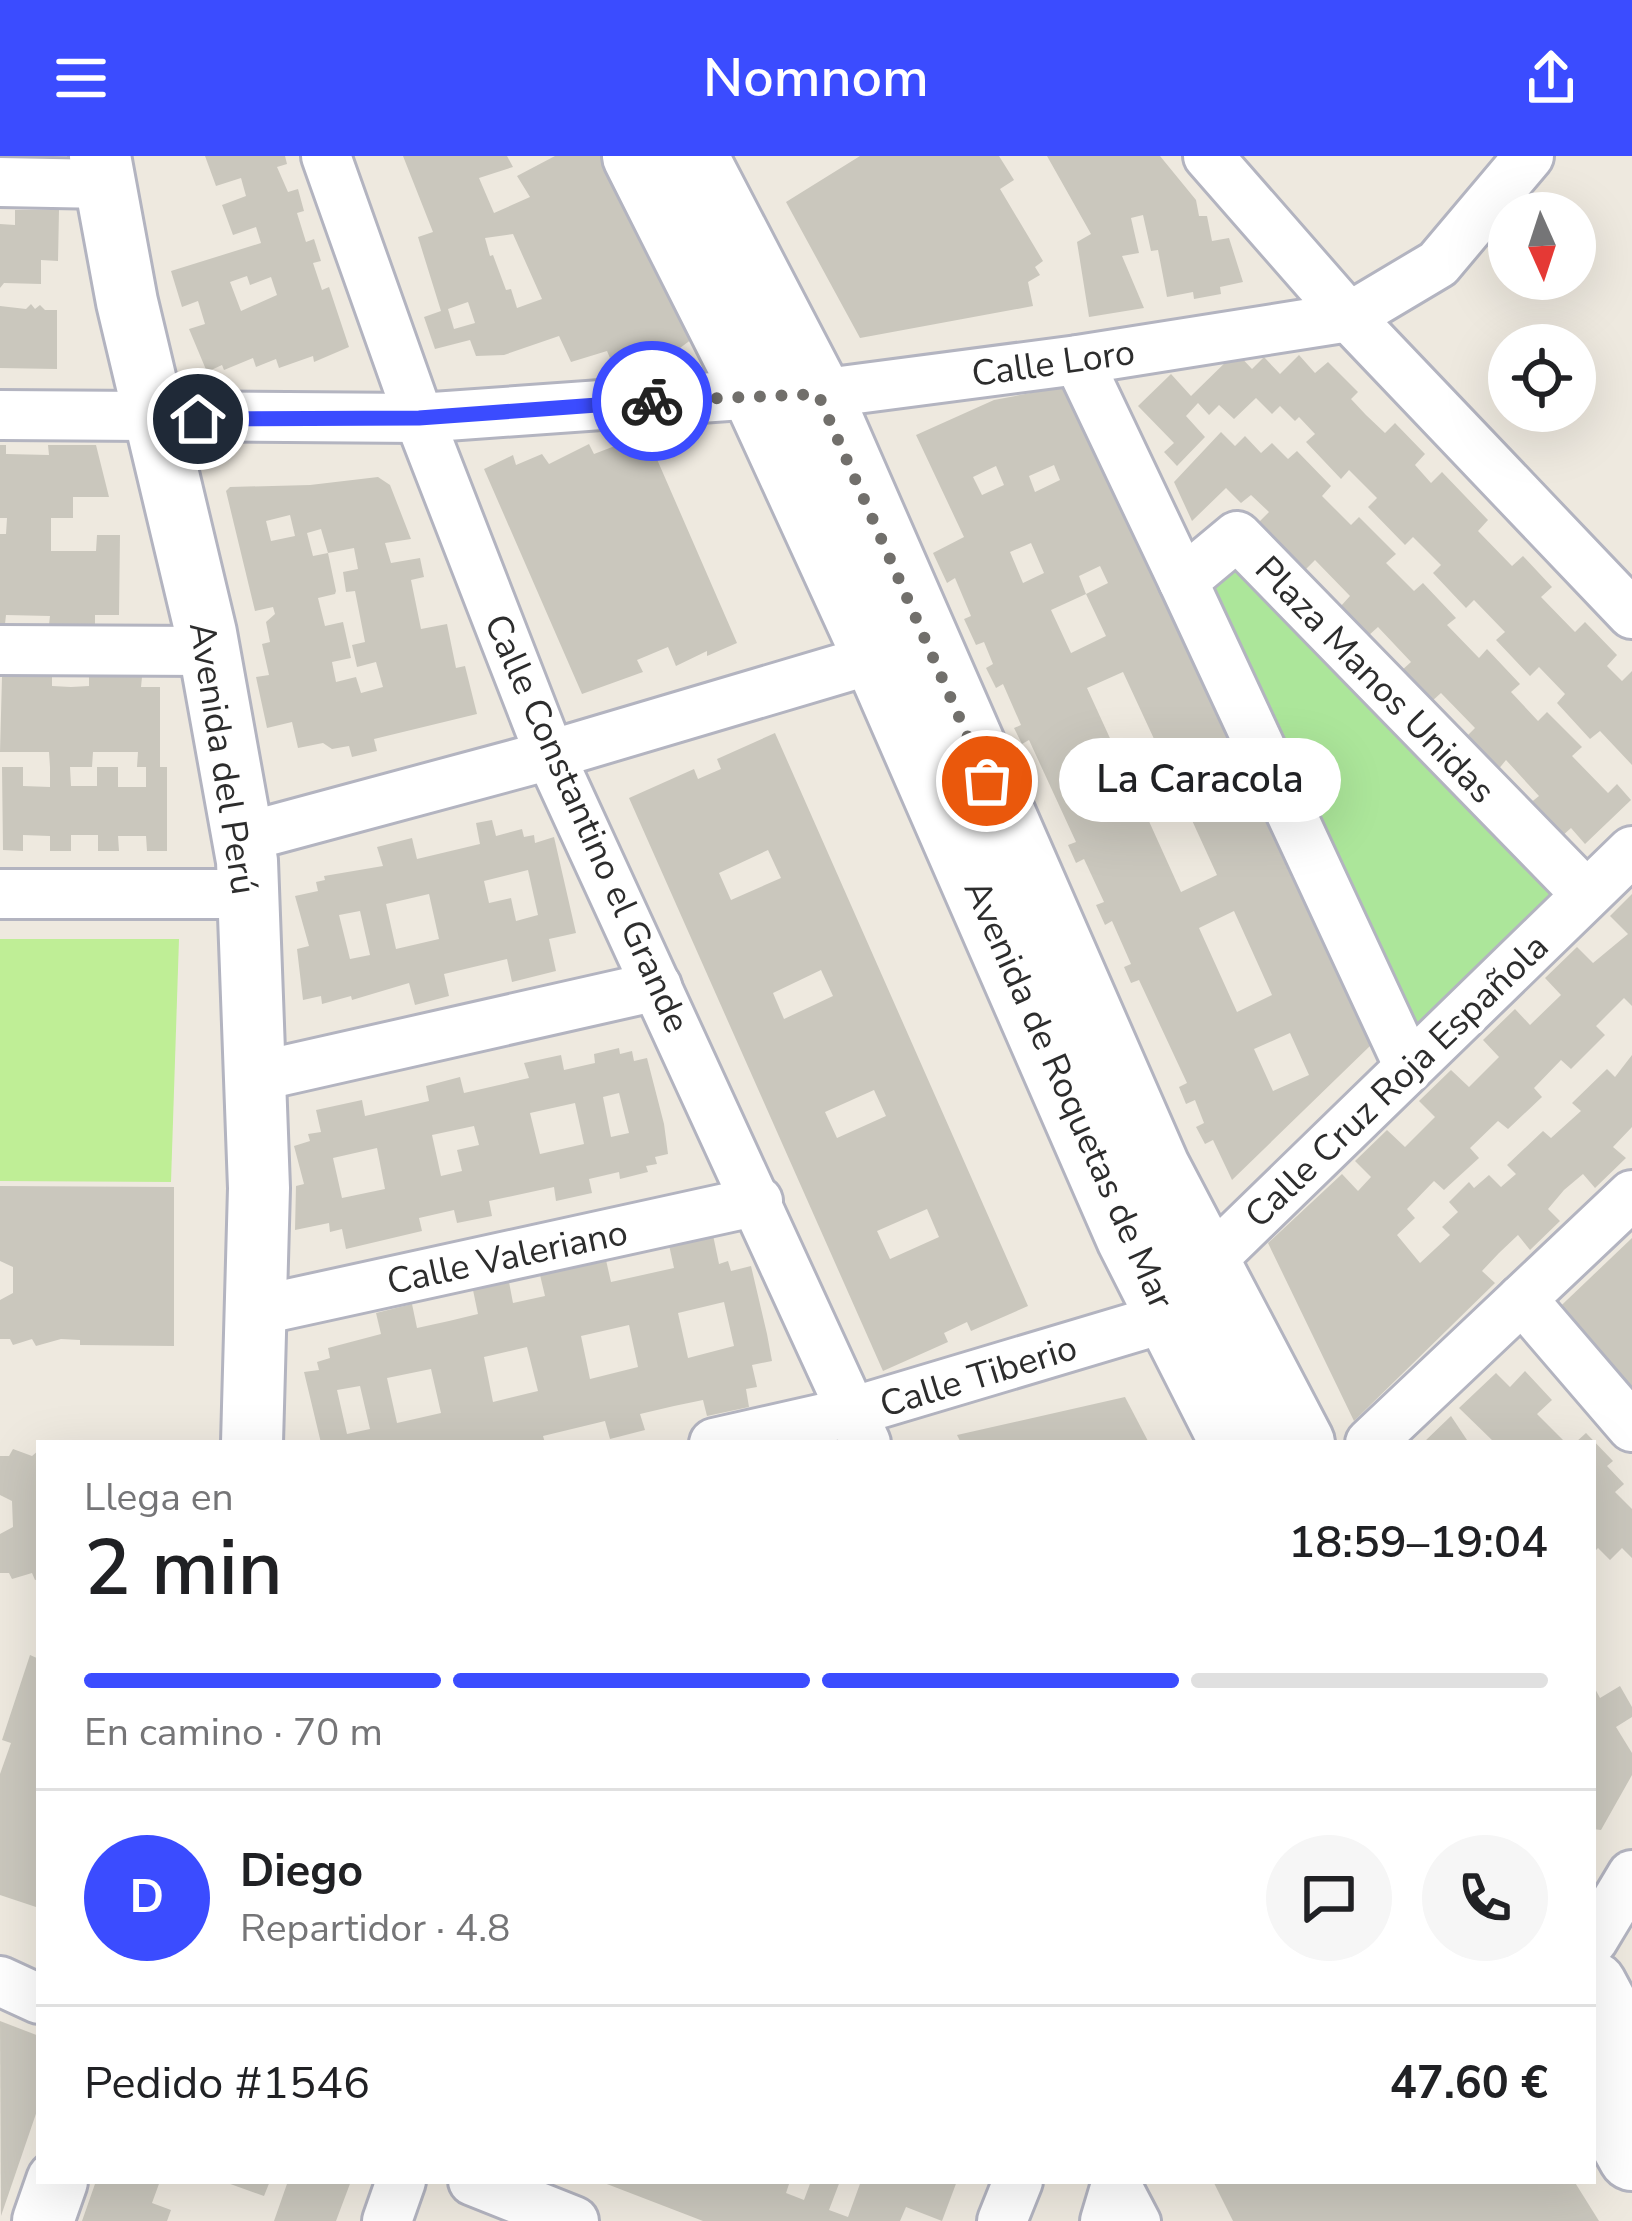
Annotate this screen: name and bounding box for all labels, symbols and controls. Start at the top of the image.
text: Nomnom [703,41,929,115]
icon: menu [48,45,114,111]
icon: share [1518,45,1584,111]
north arrow [1488,192,1596,300]
map controls [1488,192,1596,432]
button: locate [1488,324,1596,432]
street label: Calle Loro [968,328,1138,399]
courier [592,341,712,461]
pin [147,368,249,470]
icon: bike [619,368,685,434]
icon: home [165,386,231,452]
street label: Plaza Manos Unidas [1244,546,1506,815]
street label: Calle Constantino el Grande [472,607,701,1041]
street label: Avenida del Perú [177,619,268,898]
pin [936,730,1038,832]
callout: La Caracola [1059,739,1341,823]
icon: bag [954,748,1020,814]
text: La Caracola [1096,753,1304,806]
street label: Avenida de Roquetas de Mar [952,872,1186,1317]
street label: Calle Cruz Roja Española [1235,923,1559,1239]
street label: Calle Valeriano [383,1208,632,1307]
street label: Calle Tiberio [874,1323,1083,1430]
text: Llega en [84,1471,234,1524]
text: 18:59–19:04 [1288,1512,1548,1573]
text: 2 min [84,1515,283,1622]
text: En camino · 70 m [84,1706,383,1759]
button: chat [1266,1835,1392,1961]
button: phone [1422,1835,1548,1961]
text: Diego [240,1841,363,1902]
text: D [130,1867,164,1928]
text: Repartidor · 4.8 [240,1902,511,1955]
text: Pedido #1546 [84,2053,370,2114]
text: 47.60 € [1390,2053,1548,2114]

